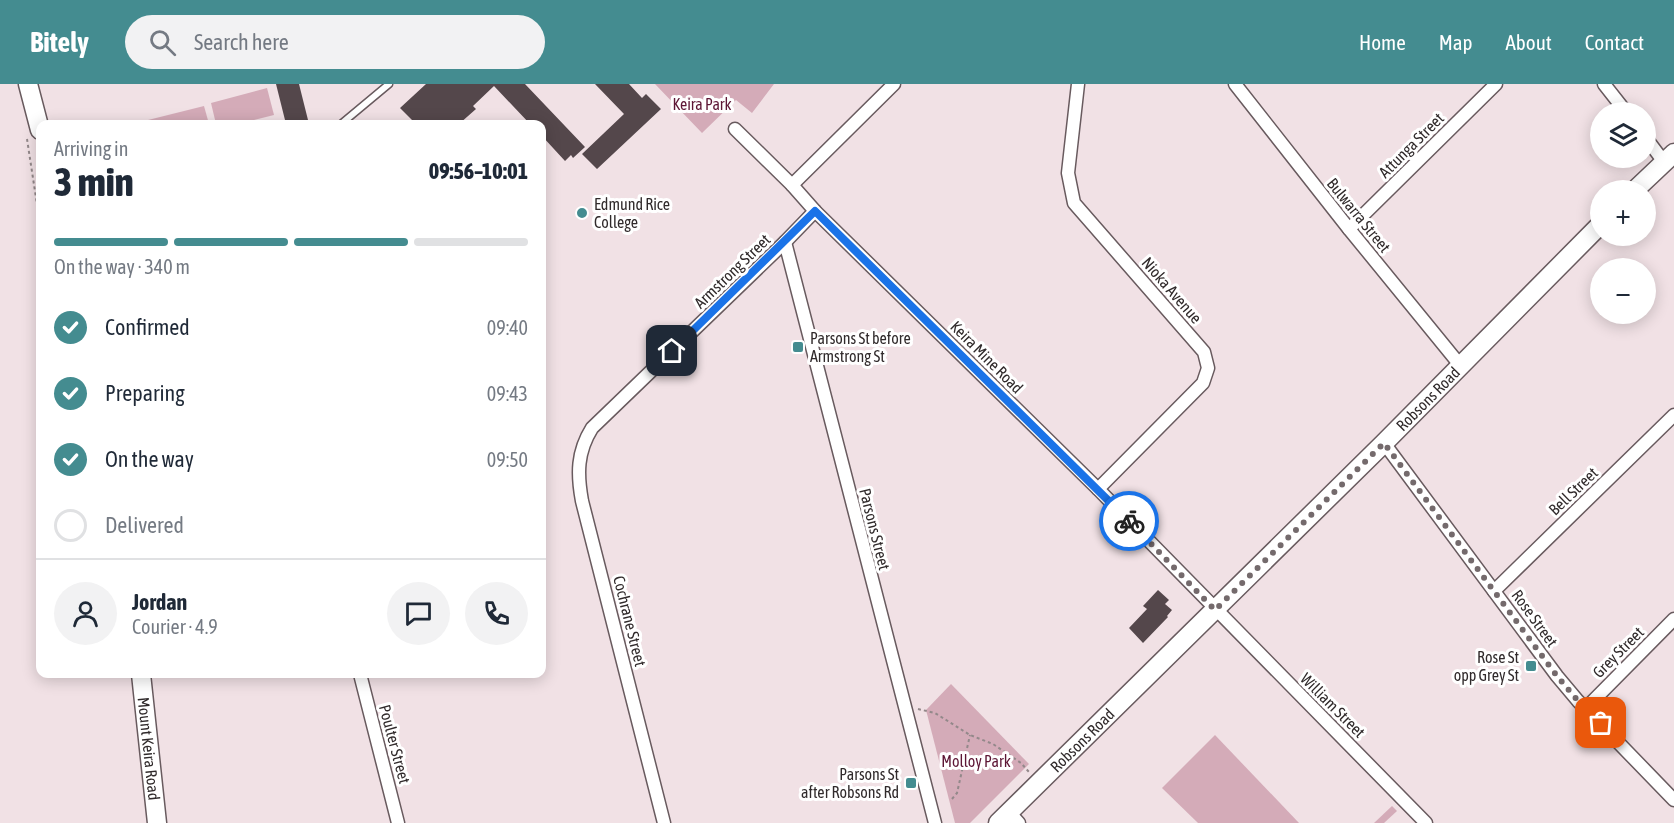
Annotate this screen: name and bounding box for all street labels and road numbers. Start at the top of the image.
street label: Attunga Street [1375,109,1448,182]
street label: Bulwarra Street [1324,174,1395,256]
street label: Armstrong Street [690,230,775,312]
street label: Nioka Avenue [1138,253,1206,327]
street label: Keira Mine Road [947,317,1027,397]
street label: Robsons Road [1392,363,1463,434]
street label: Bell Street [1545,463,1601,519]
street label: Parsons Street [856,486,894,572]
street label: Cochrane Street [610,574,650,668]
street label: Rose Street [1508,586,1562,650]
street label: Grey Street [1589,623,1648,682]
street label: William Street [1297,669,1369,741]
street label: Mount Keira Road [135,696,163,801]
street label: Poulter Street [376,703,414,786]
street label: Robsons Road [1046,705,1118,776]

